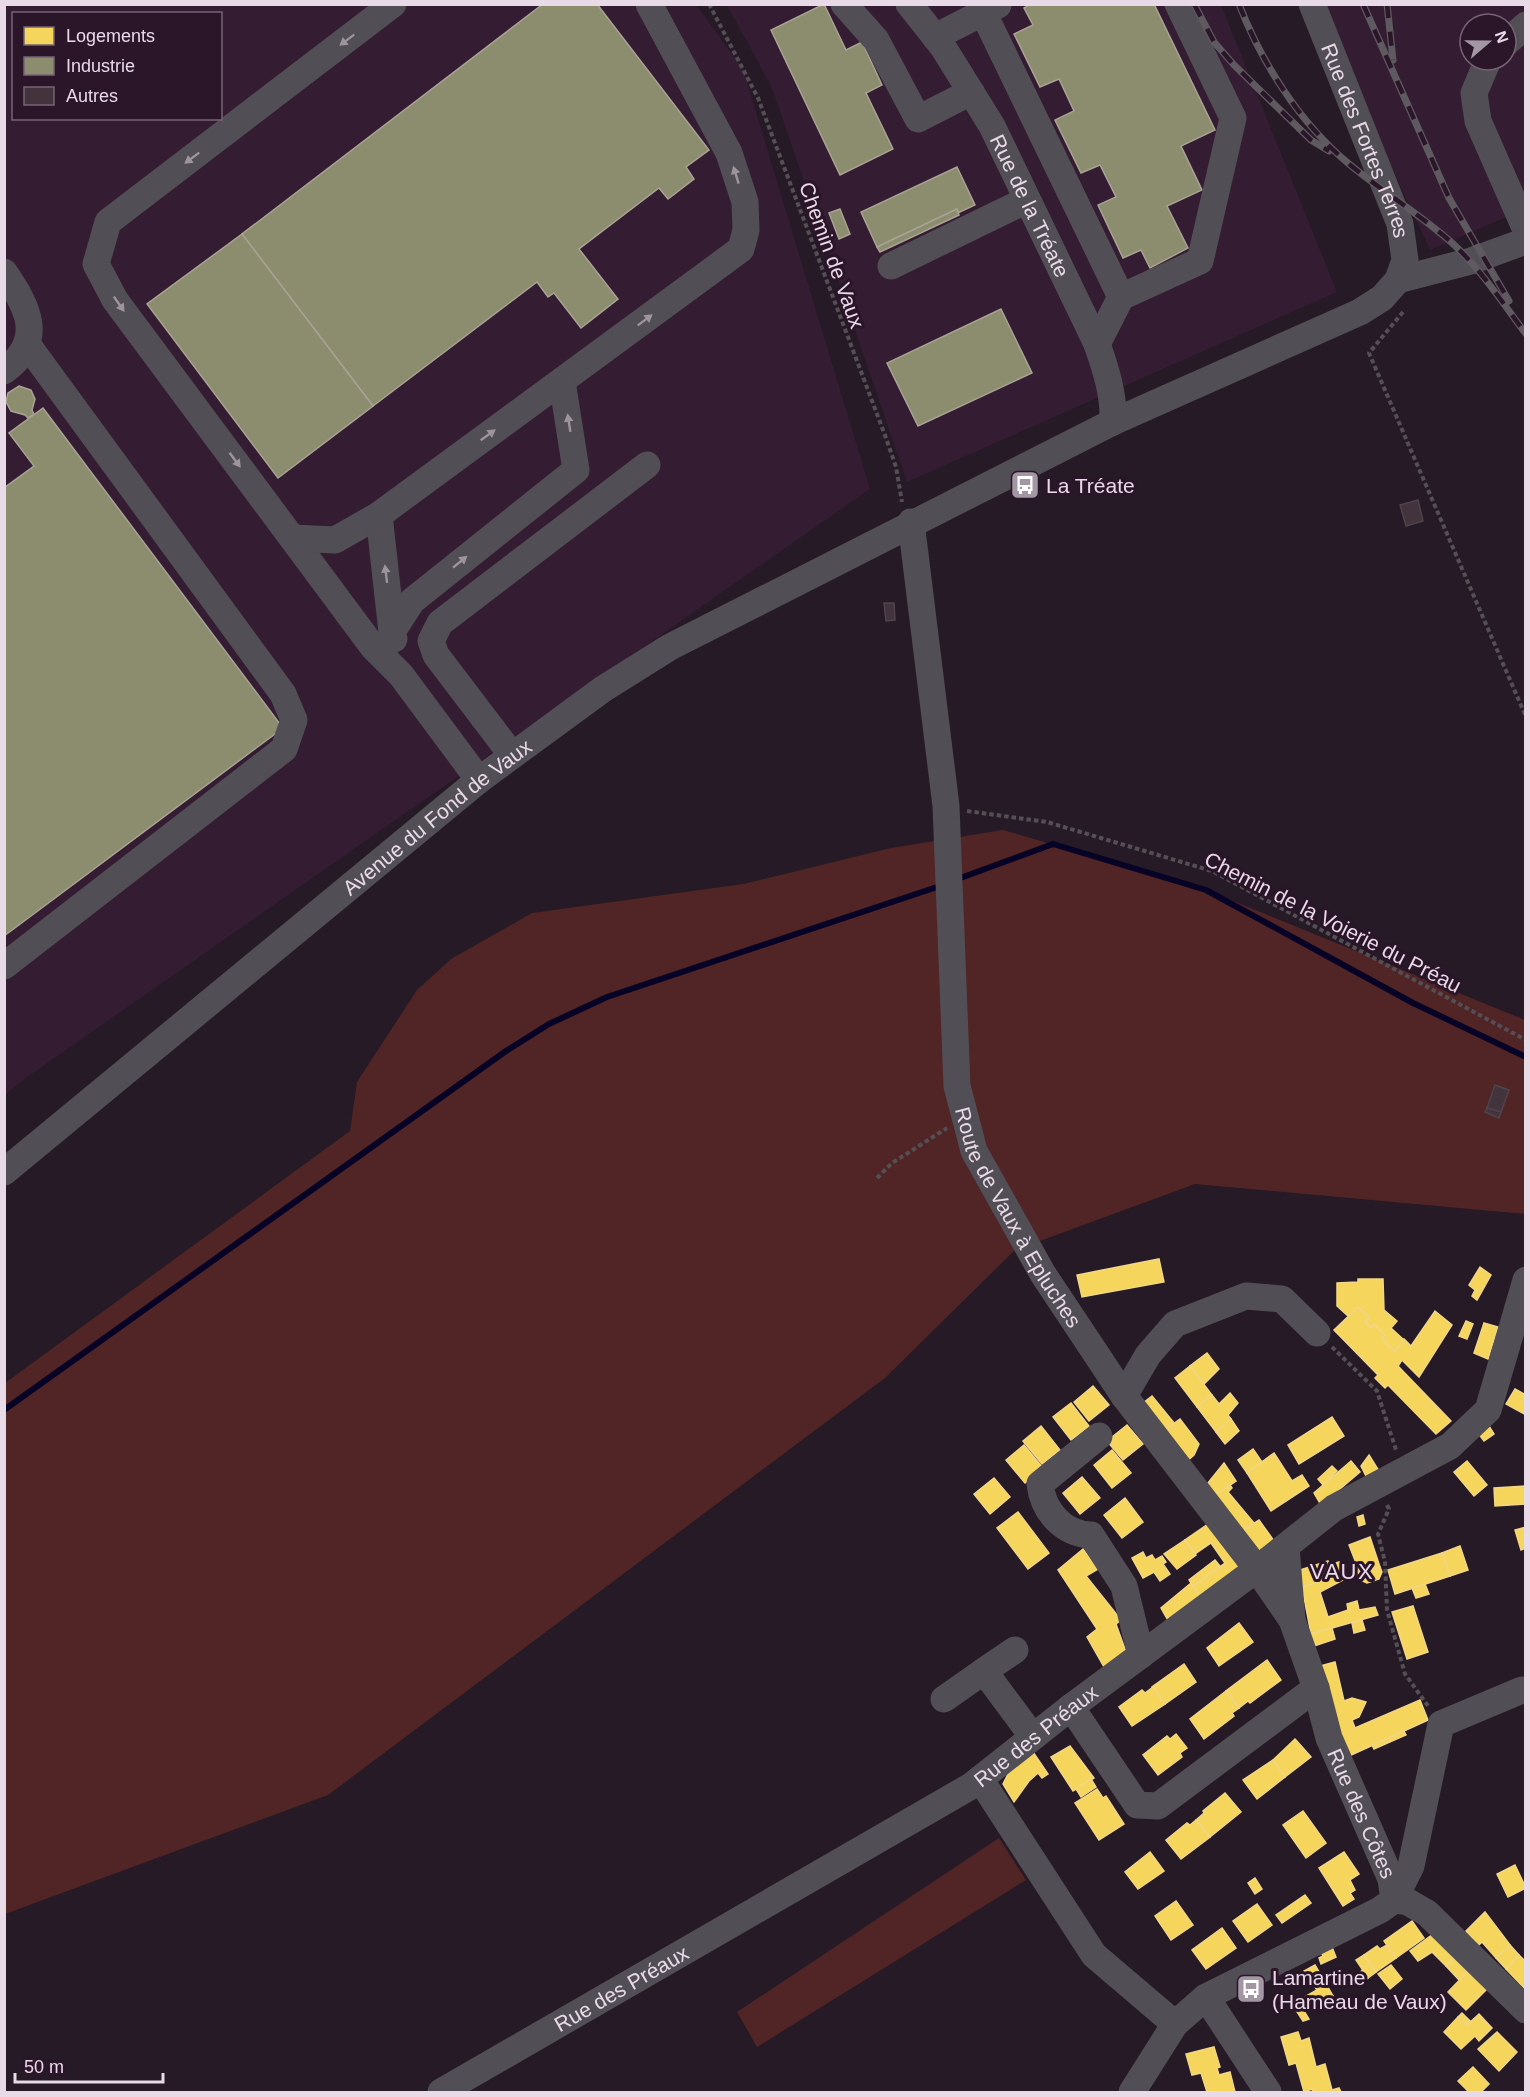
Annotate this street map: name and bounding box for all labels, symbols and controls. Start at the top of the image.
legend [12,12,222,120]
north arrow [1458,12,1518,72]
text: Logements [66,26,155,46]
text: N [1492,29,1512,45]
one-way arrow [339,34,355,46]
street label: Rue des Fortes Terres [1317,40,1413,239]
text: Industrie [66,56,135,76]
text: Autres [66,86,118,106]
street label: Rue de la Tréate [986,130,1074,280]
one-way arrow [184,152,199,164]
one-way arrow [731,166,740,184]
street label: Chemin de Vaux [795,179,869,332]
one-way arrow [113,295,125,311]
one-way arrow [638,314,653,326]
one-way arrow [564,413,573,432]
one-way arrow [480,429,496,441]
one-way arrow [229,452,242,468]
bus stop icon: La Tréate [1009,469,1041,501]
place label: La Tréate [1046,474,1135,497]
one-way arrow [452,556,468,569]
one-way arrow [381,564,390,583]
street label: Avenue du Fond de Vaux [338,734,536,899]
street label: Chemin de la Voierie du Préau [1201,847,1465,997]
street label: Route de Vaux à Epluches [951,1104,1086,1331]
district label: VAUX [1310,1559,1374,1584]
street label: Rue des Préaux [969,1680,1102,1791]
street label: Rue des Côtes [1324,1745,1401,1881]
street label: Rue des Préaux [550,1940,693,2036]
place label: Lamartine (Hameau de Vaux) [1272,1966,1447,2013]
bus stop icon: Lamartine (Hameau de Vaux) [1235,1973,1267,2005]
scale bar [15,2046,164,2084]
text: 50 m [24,2057,64,2077]

